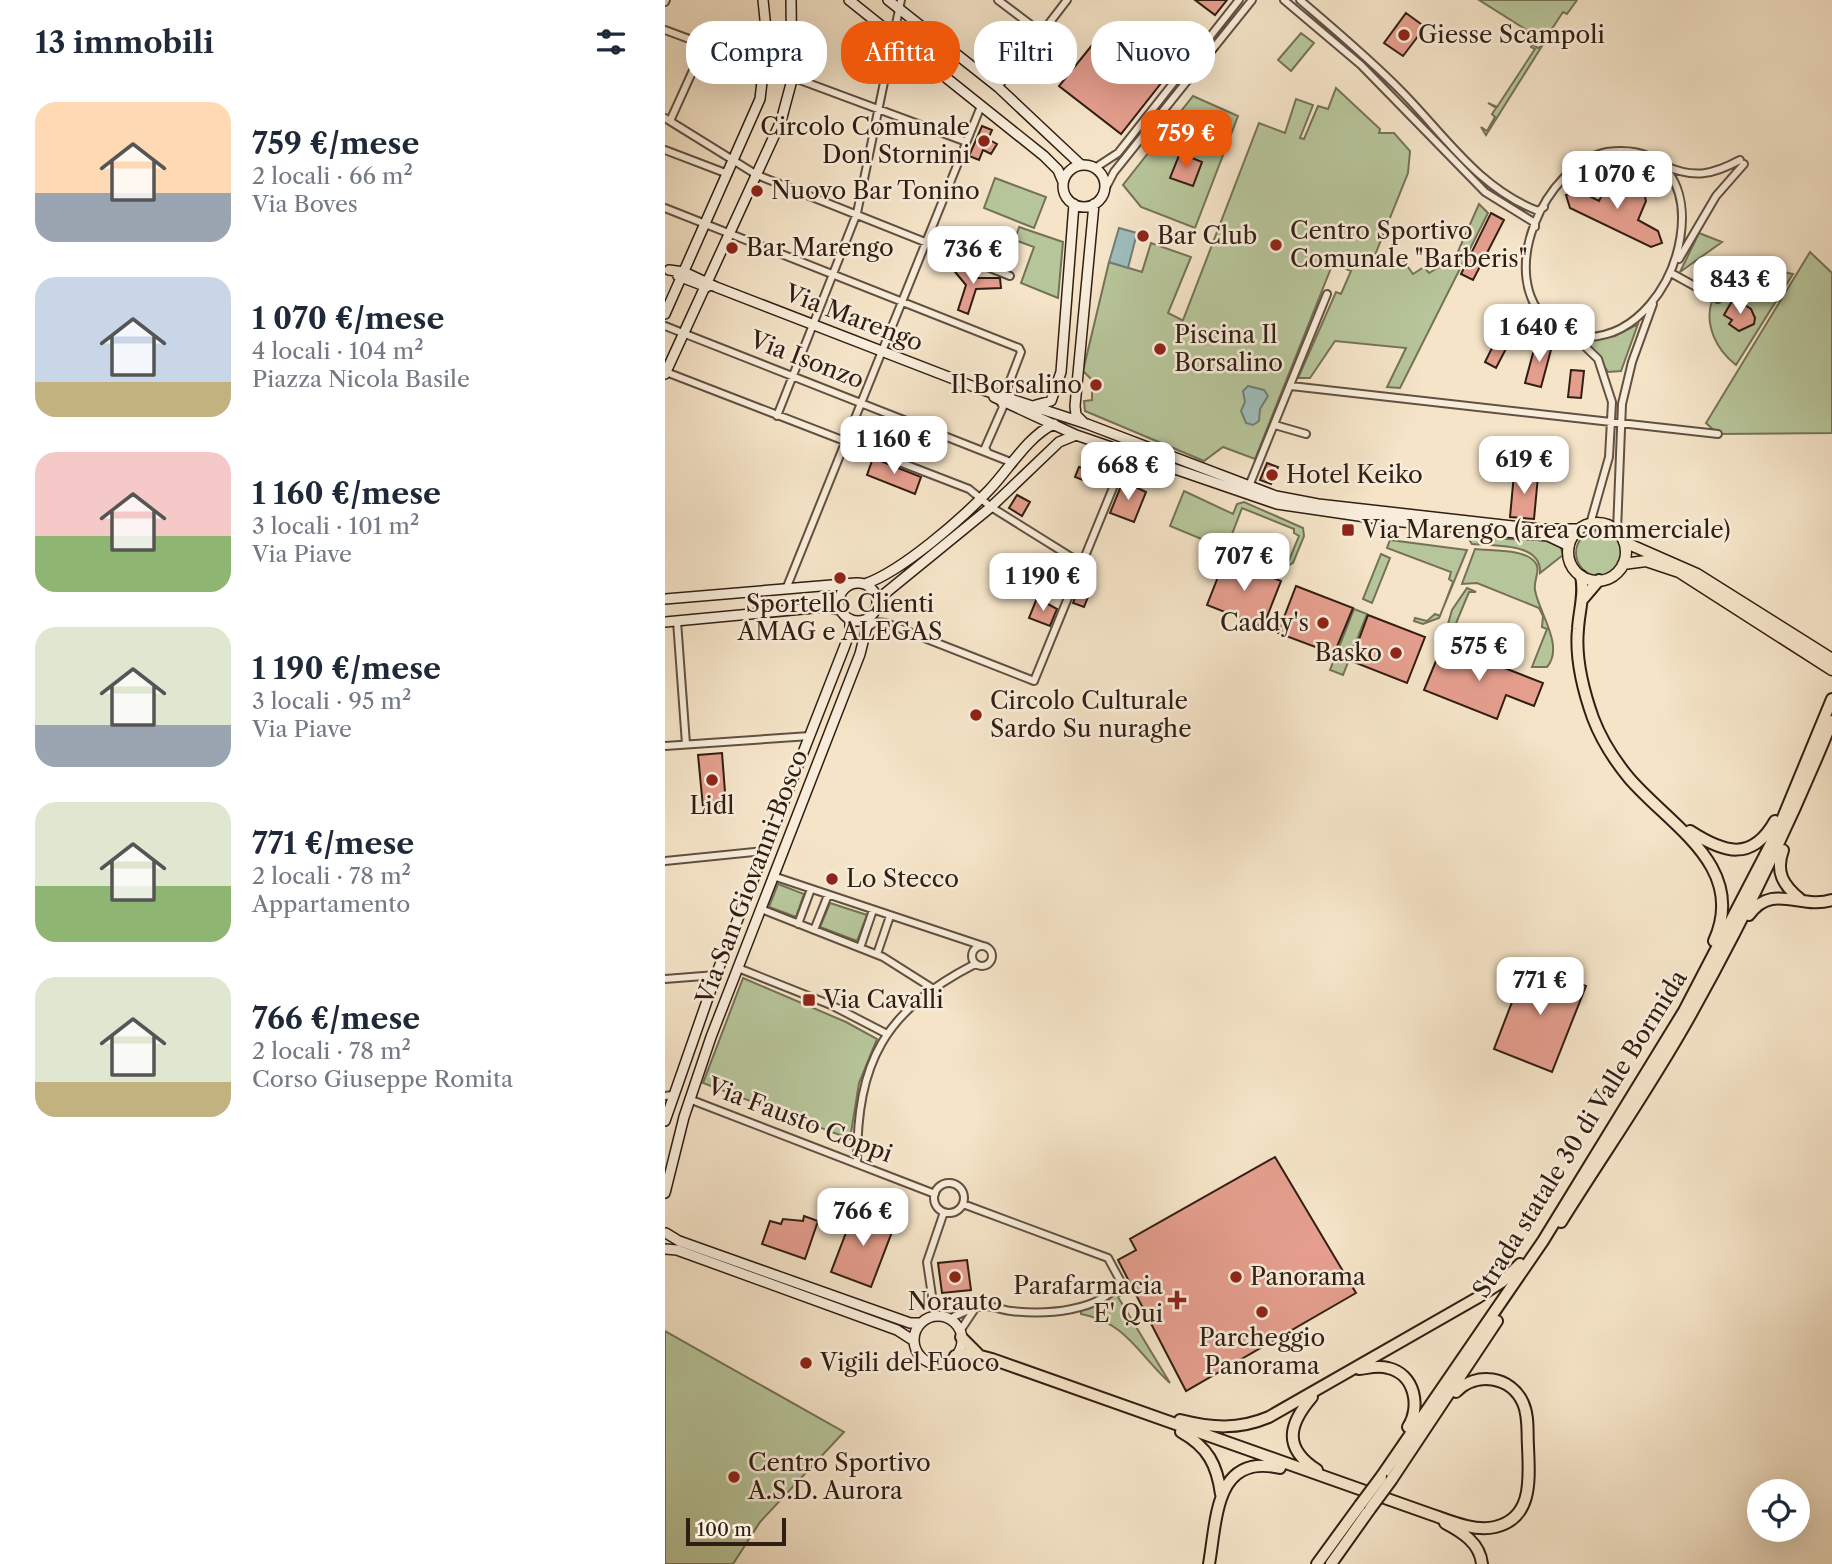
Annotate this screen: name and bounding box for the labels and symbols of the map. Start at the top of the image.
place label: Giesse Scampoli [1418,20,1605,49]
marker: Giesse Scampoli [1396,27,1412,43]
pin: 759 € [1137,110,1235,170]
place label: Circolo Comunale Don Stornini [760,112,970,169]
marker: Circolo Comunale Don Stornini [976,133,992,149]
pin: 1 070 € [1552,152,1682,211]
place label: Nuovo Bar Tonino [771,176,980,205]
marker: Nuovo Bar Tonino [749,183,765,199]
place label: Centro Sportivo Comunale "Barberis" [1290,216,1528,273]
place label: Bar Club [1157,221,1257,250]
pin: 736 € [924,226,1022,286]
marker: Bar Club [1135,228,1151,244]
place label: Bar Marengo [746,233,894,262]
marker: Centro Sportivo Comunale "Barberis" [1268,237,1284,253]
marker: Bar Marengo [724,240,740,256]
pin: 843 € [1691,256,1789,316]
street label: Via Marengo [780,278,927,357]
pin: 1 640 € [1474,304,1604,364]
place label: Piscina Il Borsalino [1174,320,1283,377]
street label: Via Isonzo [745,324,868,394]
marker: Piscina Il Borsalino [1152,341,1168,357]
place label: Il Borsalino [951,370,1082,399]
marker: Il Borsalino [1088,377,1104,393]
pin: 1 160 € [829,416,959,476]
pin: 619 € [1475,436,1573,496]
pin: 668 € [1079,442,1177,502]
place label: Hotel Keiko [1286,460,1423,489]
marker: Hotel Keiko [1264,467,1280,483]
place label: Via Marengo (area commerciale) [1361,515,1731,544]
marker: Via Marengo (area commerciale) [1340,522,1356,538]
pin: 707 € [1195,534,1293,593]
pin: 1 190 € [978,554,1108,613]
marker: Sportello Clienti AMAG e ALEGAS [832,570,848,586]
place label: Sportello Clienti AMAG e ALEGAS [737,589,942,646]
place label: Caddy's [1220,608,1309,637]
marker: Caddy's [1315,615,1331,631]
pin: 575 € [1430,624,1528,683]
place label: Basko [1314,638,1382,667]
marker: Basko [1388,645,1404,661]
place label: Circolo Culturale Sardo Su nuraghe [990,686,1192,743]
marker: Circolo Culturale Sardo Su nuraghe [968,707,984,723]
street label: Via San Giovanni Bosco [689,745,814,1009]
marker: Lidl [704,772,720,788]
place label: Lidl [690,791,734,820]
place label: Lo Stecco [846,864,959,893]
marker: Lo Stecco [824,871,840,887]
pin: 771 € [1491,958,1589,1017]
street label: Strada statale 30 di Valle Bormida [1466,964,1693,1303]
place label: Via Cavalli [822,985,943,1014]
marker: Via Cavalli [801,992,817,1008]
street label: Via Fausto Coppi [703,1071,897,1168]
pin: 766 € [814,1188,912,1248]
place label: Panorama [1250,1262,1366,1291]
marker: Norauto [947,1269,963,1285]
marker: Panorama [1228,1269,1244,1285]
place label: Parafarmacia E' Qui [1013,1271,1163,1328]
place label: Norauto [908,1287,1002,1316]
marker: Parafarmacia E' Qui [1169,1292,1185,1308]
marker: Parcheggio Panorama [1254,1304,1270,1320]
place label: Parcheggio Panorama [1199,1323,1325,1380]
place label: Vigili del Fuoco [819,1348,999,1377]
marker: Vigili del Fuoco [798,1355,814,1371]
place label: Centro Sportivo A.S.D. Aurora [747,1448,931,1505]
marker: Centro Sportivo A.S.D. Aurora [726,1469,742,1485]
scale bar [686,1515,786,1547]

